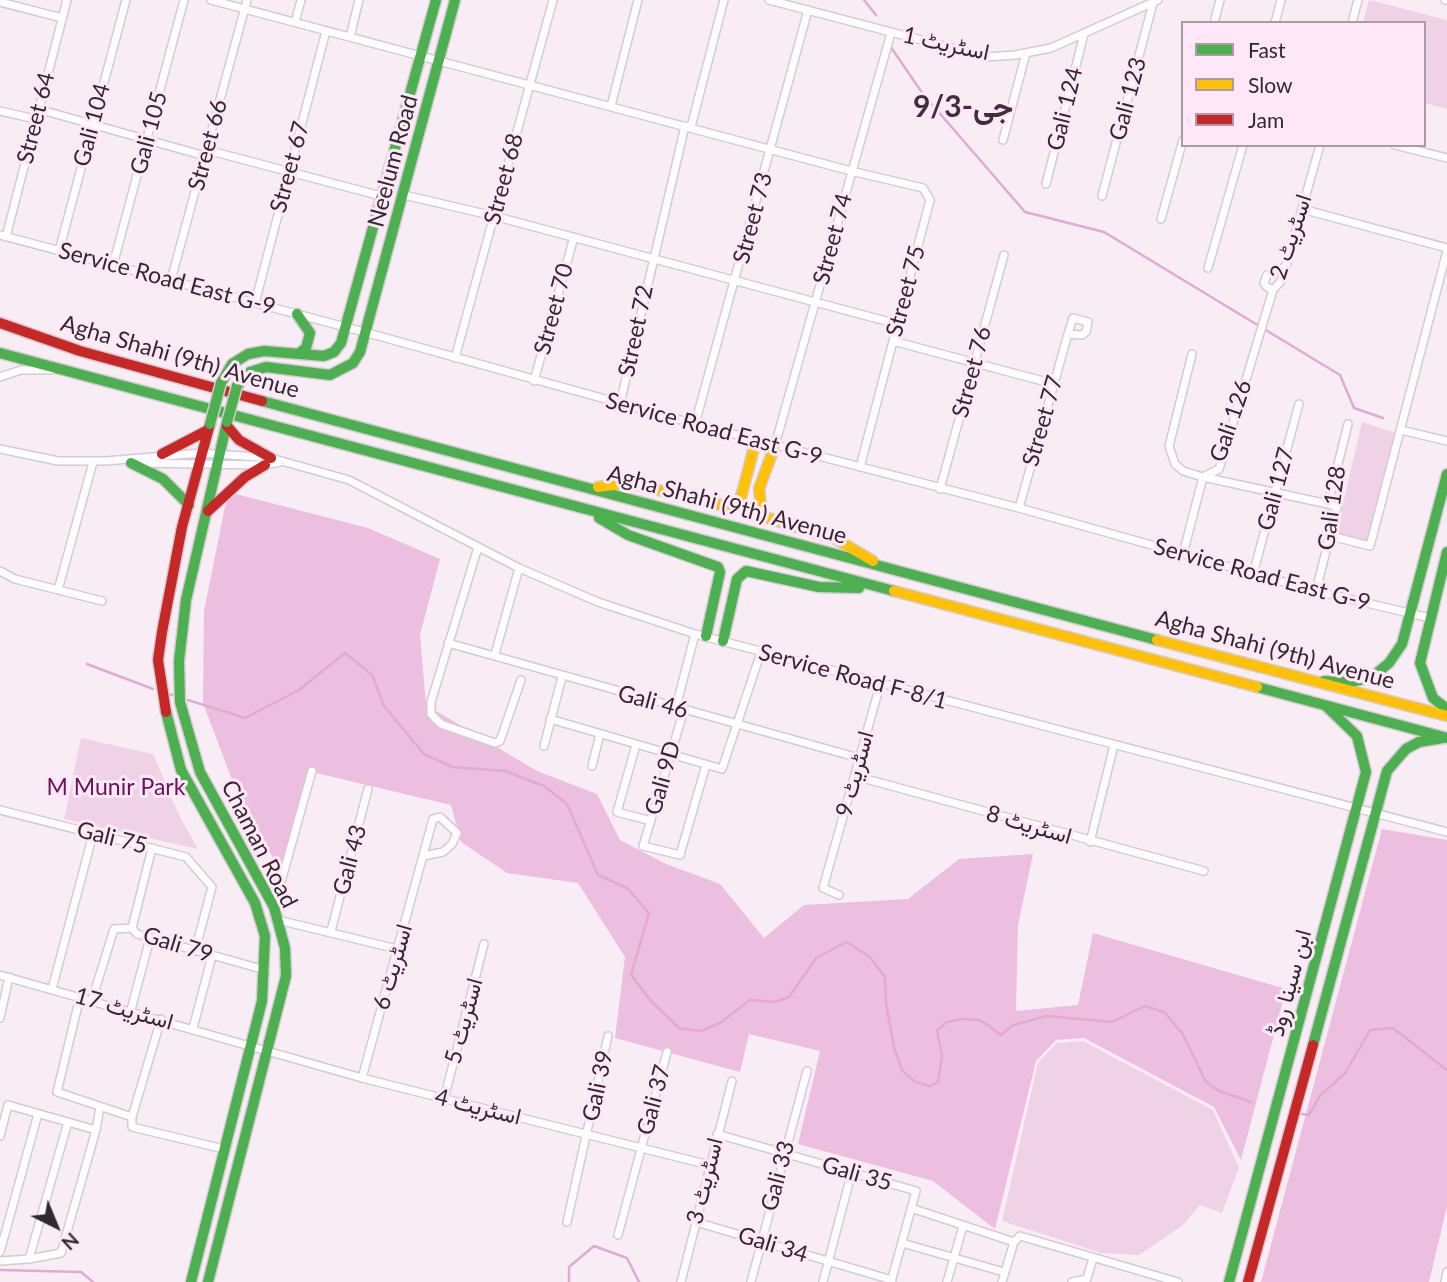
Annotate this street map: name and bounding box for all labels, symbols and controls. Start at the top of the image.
street label: اسٹریٹ 1 [900,21,992,67]
legend [1181,21,1426,147]
text: Fast [1248,37,1285,62]
street label: Gali 123 [1104,54,1152,144]
street label: Gali 124 [1041,64,1089,154]
street label: Street 64 [11,69,61,167]
text: Slow [1248,72,1292,97]
street label: Gali 104 [68,80,116,170]
street label: Gali 105 [125,88,173,178]
district label: جی-9/3 [913,89,1013,125]
street label: Neelum Road [362,92,424,230]
street label: Street 66 [183,96,233,194]
text: Jam [1248,107,1284,132]
street label: Street 67 [265,118,315,216]
street label: Street 68 [479,130,529,228]
street label: Street 73 [728,169,778,267]
street label: Street 74 [808,190,858,288]
street label: اسٹریٹ 2 [1264,191,1318,283]
street label: Service Road East G-9 [56,237,278,321]
street label: Street 75 [881,242,931,340]
street label: Street 70 [529,260,579,358]
street label: Street 72 [613,283,659,379]
street label: Agha Shahi (9th) Avenue [58,310,302,404]
street label: Street 76 [947,323,997,421]
street label: Street 77 [1017,372,1069,470]
street label: Gali 126 [1204,376,1258,466]
street label: Service Road East G-9 [603,387,825,471]
street label: Gali 127 [1252,444,1300,534]
street label: Agha Shahi (9th) Avenue [604,460,850,550]
street label: Gali 128 [1312,464,1352,552]
street label: Service Road East G-9 [1151,533,1373,617]
street label: Agha Shahi (9th) Avenue [1152,605,1398,695]
street label: Service Road F-8/1 [756,639,950,715]
street label: Gali 46 [615,679,691,725]
street label: اسٹریٹ 9 [830,728,880,820]
street label: Gali 9D [639,738,687,818]
park label: M Munir Park [47,774,185,802]
street label: Chaman Road [215,775,303,913]
street label: اسٹریٹ 8 [983,800,1075,850]
street label: Gali 75 [74,816,150,860]
street label: Gali 43 [327,822,373,898]
street label: Gali 79 [140,921,216,969]
street label: اسٹریٹ 6 [368,921,418,1013]
street label: ابن سینا روڈ [1263,927,1317,1039]
street label: اسٹریٹ 5 [439,975,489,1067]
street label: اسٹریٹ 17 [72,982,176,1036]
street label: Gali 39 [577,1048,619,1124]
street label: Gali 37 [631,1062,677,1138]
street label: اسٹریٹ 4 [432,1083,524,1131]
street label: اسٹریٹ 3 [681,1135,729,1227]
street label: Gali 33 [755,1138,801,1214]
street label: Gali 35 [819,1151,895,1197]
north arrow [21,1191,91,1261]
street label: Gali 34 [735,1221,811,1269]
text: N [57,1228,84,1255]

